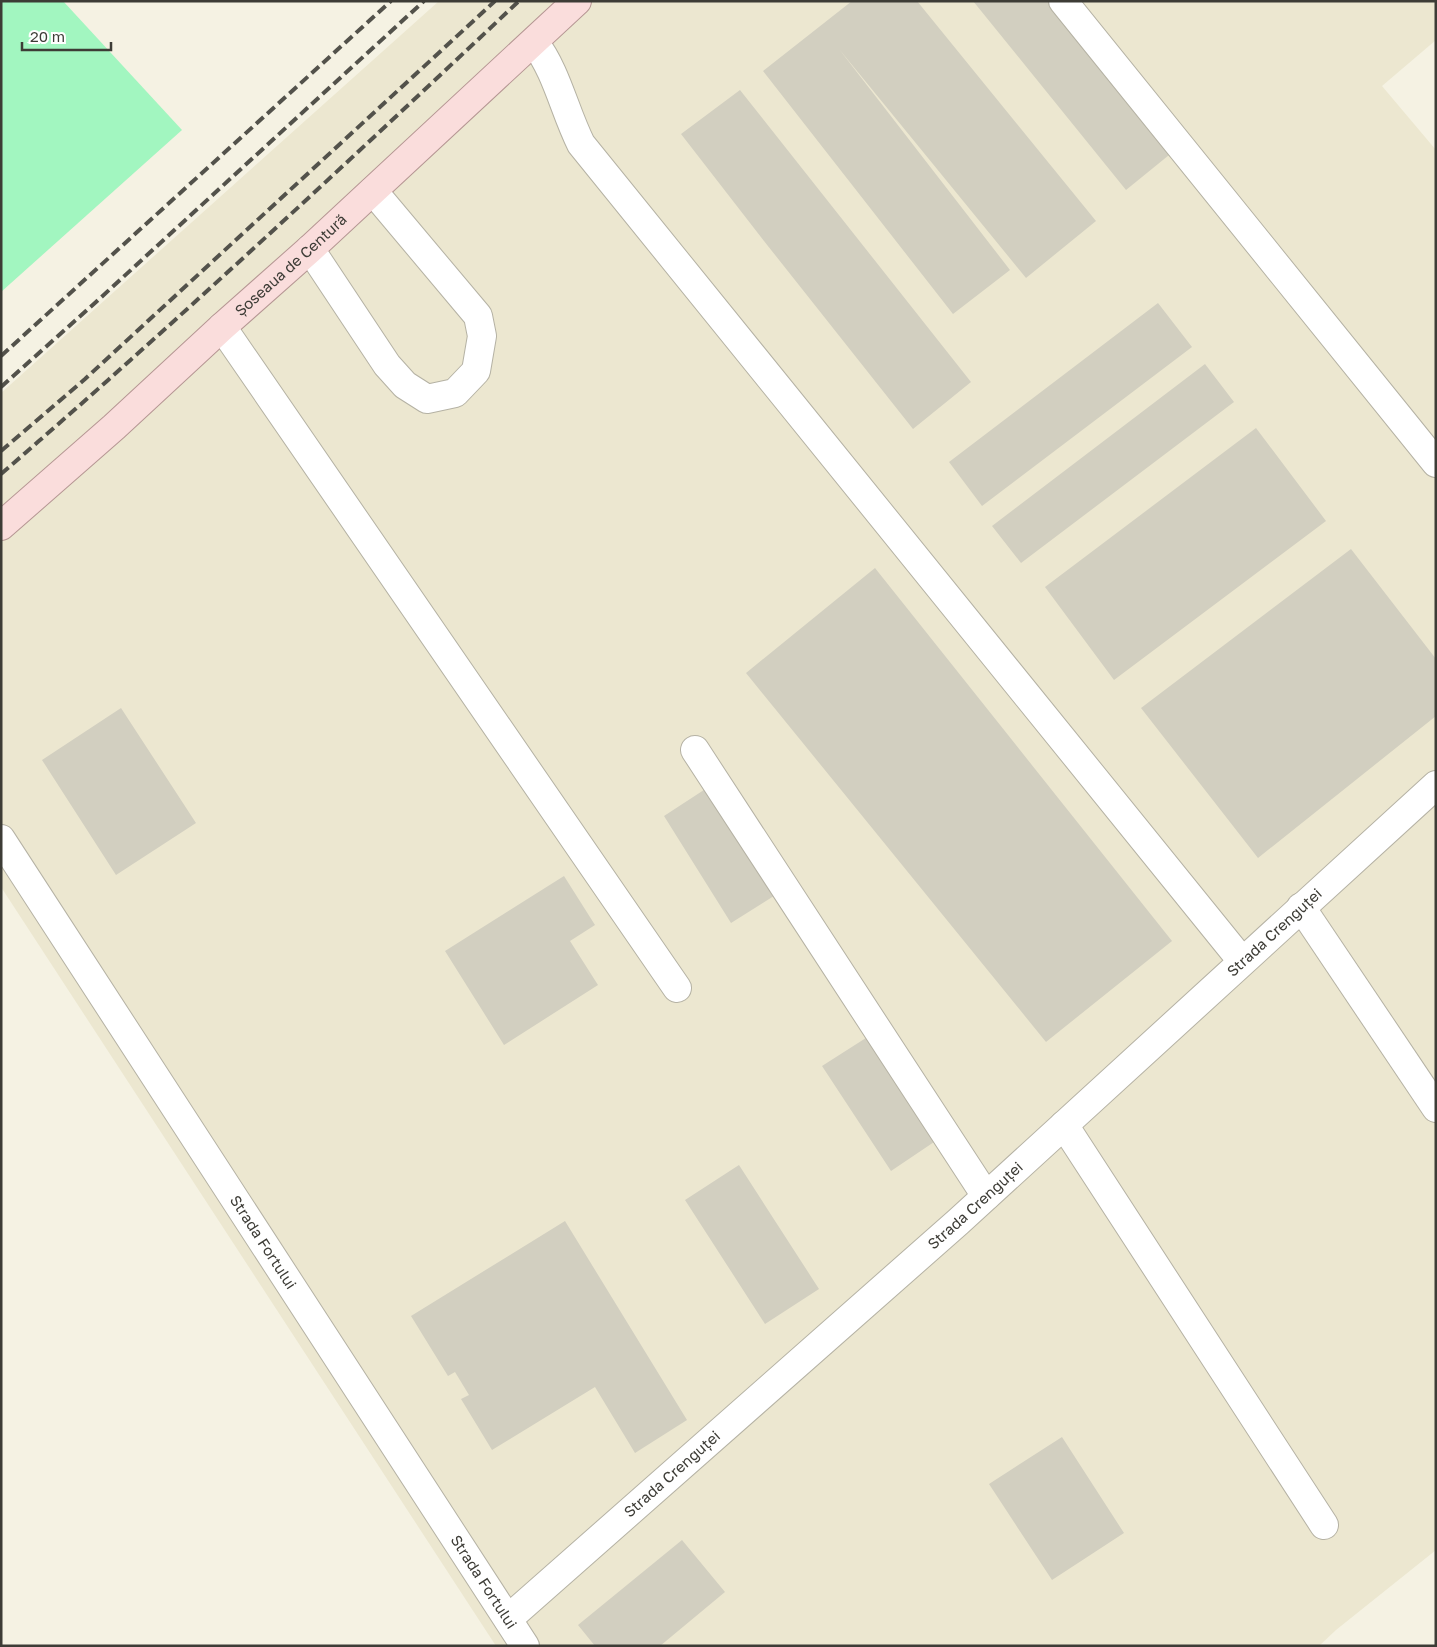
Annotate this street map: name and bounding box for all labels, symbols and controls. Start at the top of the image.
scale bar [22,20,111,52]
text: 20 m [30,27,65,45]
street label: Șoseaua de Centură [231,210,350,319]
street label: Strada Crenguței [1223,884,1325,980]
street label: Strada Crenguței [924,1157,1026,1253]
street label: Strada Fortului [227,1192,301,1292]
street label: Strada Crenguței [620,1426,723,1520]
street label: Strada Fortului [447,1531,521,1632]

